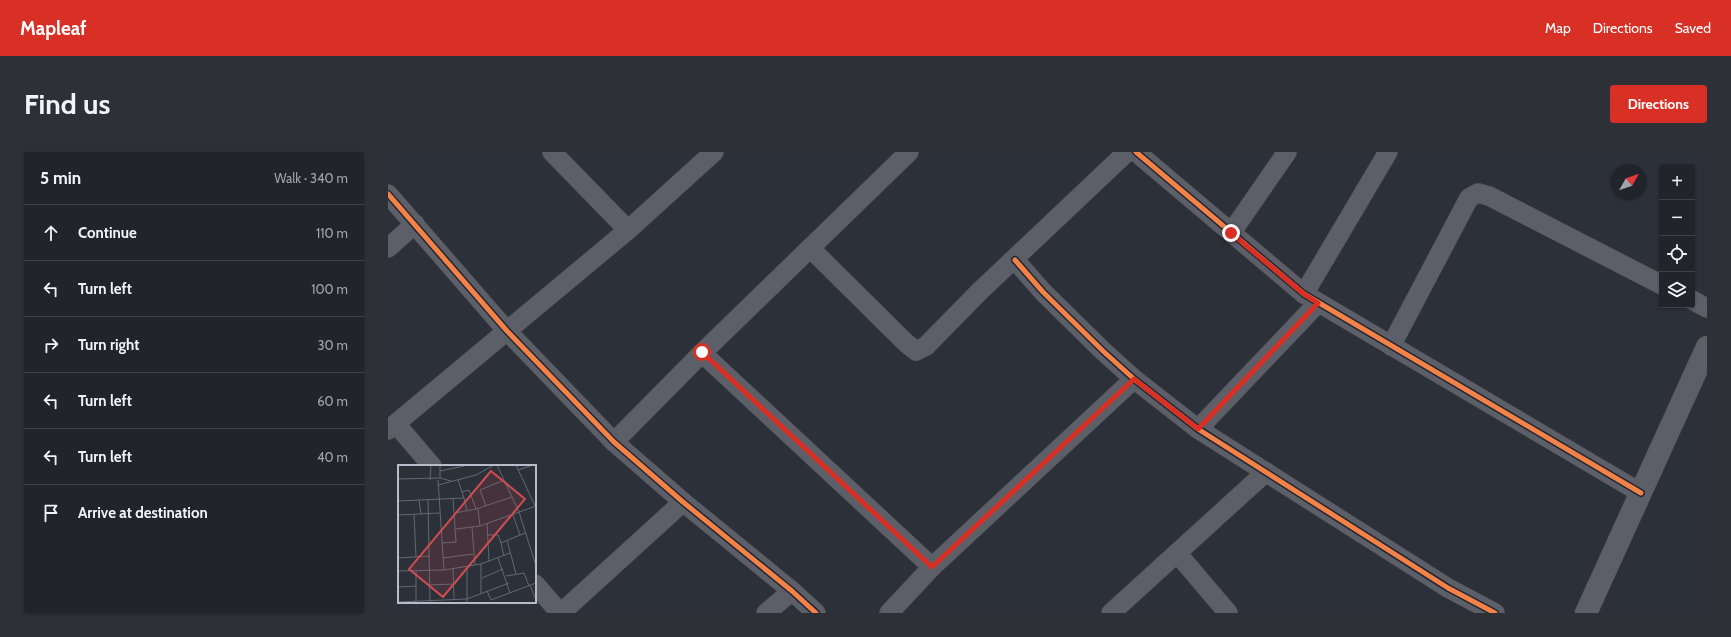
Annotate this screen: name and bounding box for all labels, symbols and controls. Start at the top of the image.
text: Mapleaf [20,17,87,40]
text: Map [1545,19,1571,37]
text: Directions [1593,19,1653,37]
text: Saved [1675,19,1711,37]
button: Directions [1610,85,1707,123]
text: Find us [24,87,110,121]
north arrow [1611,164,1647,200]
map controls [1659,164,1695,308]
button: + [1659,164,1695,200]
text: 5 min [40,168,81,188]
text: Walk · 340 m [274,170,348,186]
button: − [1659,200,1695,236]
icon: ahead [40,222,62,244]
text: Continue [78,224,137,242]
route end [1222,224,1240,242]
text: 110 m [316,225,348,241]
button: locate [1659,236,1695,272]
button: layers [1659,272,1695,308]
icon: left [40,278,62,300]
text: Turn left [78,280,132,298]
text: 100 m [311,281,348,297]
icon: right [40,334,62,356]
text: Turn right [78,336,139,354]
text: 30 m [318,337,348,353]
route start [693,343,711,361]
icon: left [40,390,62,412]
text: Turn left [78,392,132,410]
text: 60 m [317,393,348,409]
icon: left [40,446,62,468]
text: Turn left [78,448,132,466]
text: 40 m [317,449,348,465]
inset map [398,465,536,603]
icon: arrive [40,502,62,524]
text: Arrive at destination [78,504,208,522]

